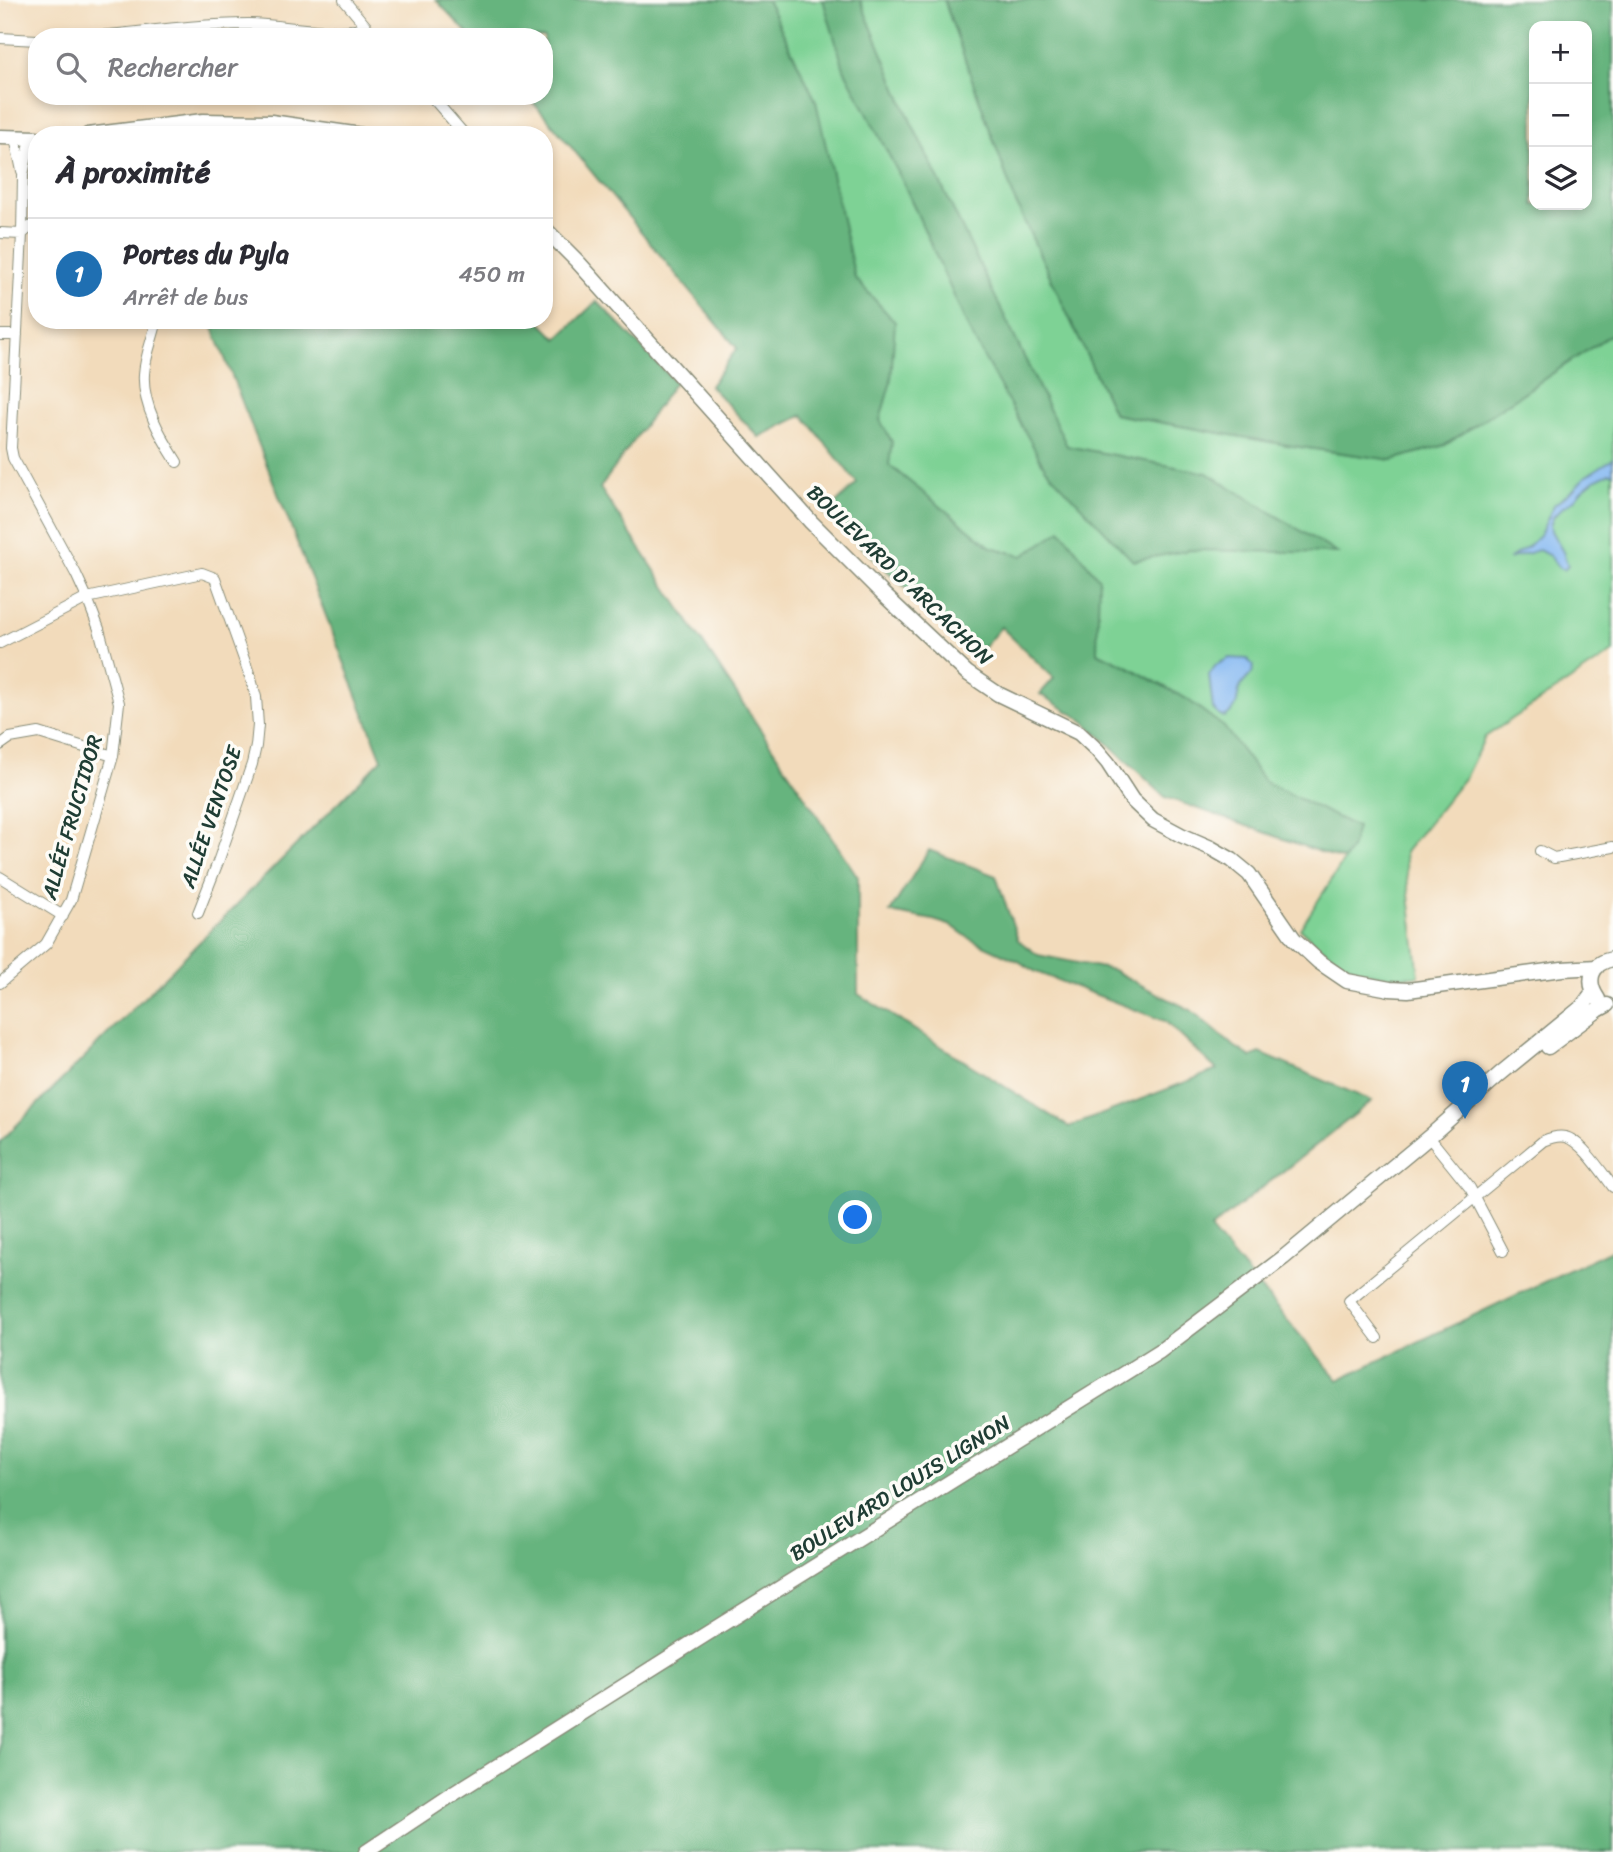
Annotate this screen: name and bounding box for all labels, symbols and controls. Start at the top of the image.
map controls [1529,21,1592,210]
button: + [1529,21,1592,84]
search box [28,28,553,105]
text: Rechercher [108,44,238,90]
icon: search [52,48,90,86]
button: − [1529,84,1592,147]
text: À proximité [56,145,210,199]
button: layers [1529,147,1592,210]
text: Portes du Pyla [123,231,289,277]
text: 1 [74,254,84,295]
text: 450 m [458,254,525,295]
text: Arrêt de bus [123,277,248,318]
street label: BOULEVARD D'ARCACHON [797,475,1003,675]
street label: ALLÉE FRUCTIDOR [30,730,114,905]
street label: ALLÉE VENTOSE [169,739,254,894]
pin: 1 [1442,1061,1488,1119]
your location [838,1200,872,1234]
street label: BOULEVARD LOUIS LIGNON [782,1404,1018,1572]

